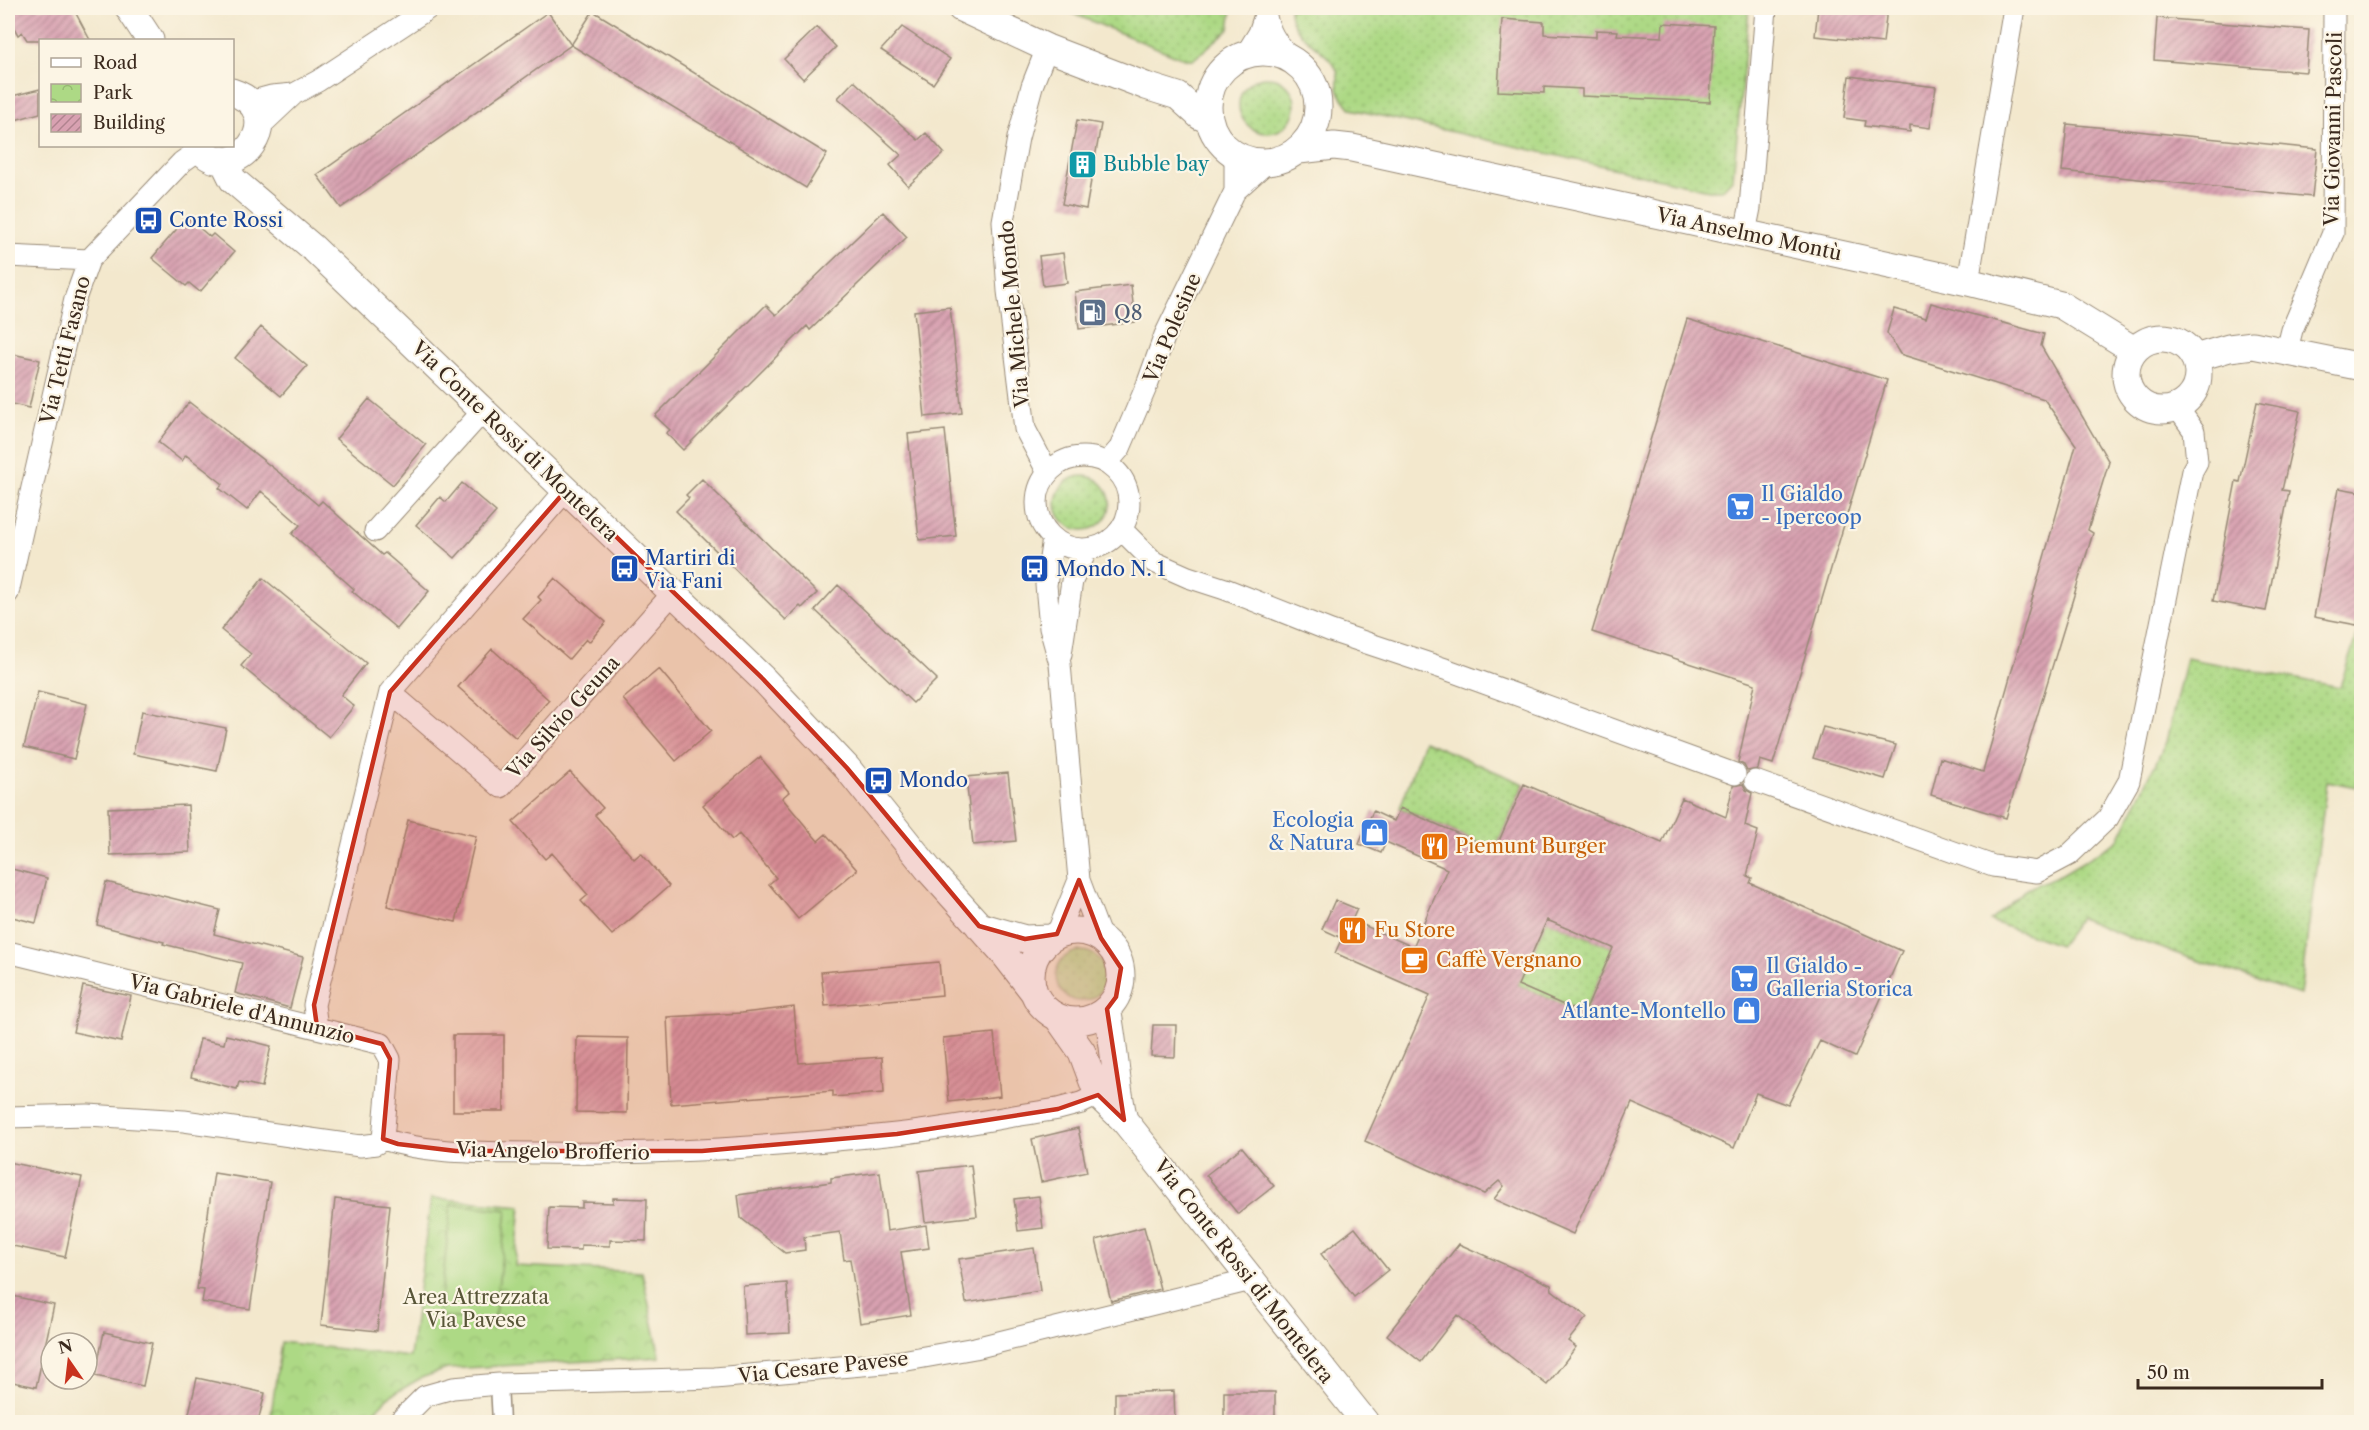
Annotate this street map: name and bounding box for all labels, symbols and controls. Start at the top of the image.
street label: Via Giovanni Pascoli [2319,32,2347,227]
legend [39,39,234,147]
text: Road [93,52,138,74]
text: Park [93,82,134,104]
text: Building [93,112,165,134]
building icon: Bubble bay [1066,148,1098,180]
place label: Bubble bay [1103,152,1210,176]
street label: Via Anselmo Montù [1653,202,1844,265]
bus stop icon: Conte Rossi [132,204,164,236]
place label: Conte Rossi [169,208,283,232]
street label: Via Michele Mondo [994,219,1034,410]
street label: Via Polesine [1138,270,1206,387]
street label: Via Tetti Fasano [35,273,95,428]
fuel station icon: Q8 [1077,297,1109,329]
place label: Q8 [1114,301,1142,325]
street label: Via Conte Rossi di Montelera [406,335,624,546]
place label: Il Gialdo - Ipercoop [1761,482,1862,529]
supermarket icon: Il Gialdo - Ipercoop [1724,490,1756,522]
place label: Martiri di Via Fani [644,546,735,593]
bus stop icon: Martiri di Via Fani [608,553,640,585]
bus stop icon: Mondo N. 1 [1019,553,1051,585]
place label: Mondo N. 1 [1056,557,1166,581]
street label: Via Silvio Geuna [501,650,625,784]
bus stop icon: Mondo [862,764,894,796]
place label: Mondo [899,768,968,792]
place label: Ecologia & Natura [1268,808,1354,855]
shop icon: Ecologia & Natura [1359,816,1391,848]
restaurant icon: Piemunt Burger [1418,830,1450,862]
place label: Piemunt Burger [1455,834,1607,858]
restaurant icon: Fu Store [1337,914,1369,946]
place label: Fu Store [1374,918,1455,942]
cafe icon: Caffè Vergnano [1399,944,1431,976]
place label: Caffè Vergnano [1436,948,1582,972]
place label: Il Gialdo - Galleria Storica [1766,954,1913,1001]
supermarket icon: Il Gialdo - Galleria Storica [1729,962,1761,994]
street label: Via Gabriele d'Annunzio [126,969,357,1049]
shop icon: Atlante-Montello [1731,995,1763,1027]
place label: Atlante-Montello [1560,999,1726,1023]
street label: Via Angelo Brofferio [455,1137,650,1165]
street label: Via Conte Rossi di Montelera [1148,1153,1339,1388]
park label: Area Attrezzata Via Pavese [402,1285,549,1332]
north arrow [39,1331,99,1391]
text: N [56,1335,75,1358]
street label: Via Cesare Pavese [736,1346,909,1388]
scale bar [2138,1352,2322,1390]
text: 50 m [2147,1362,2190,1384]

